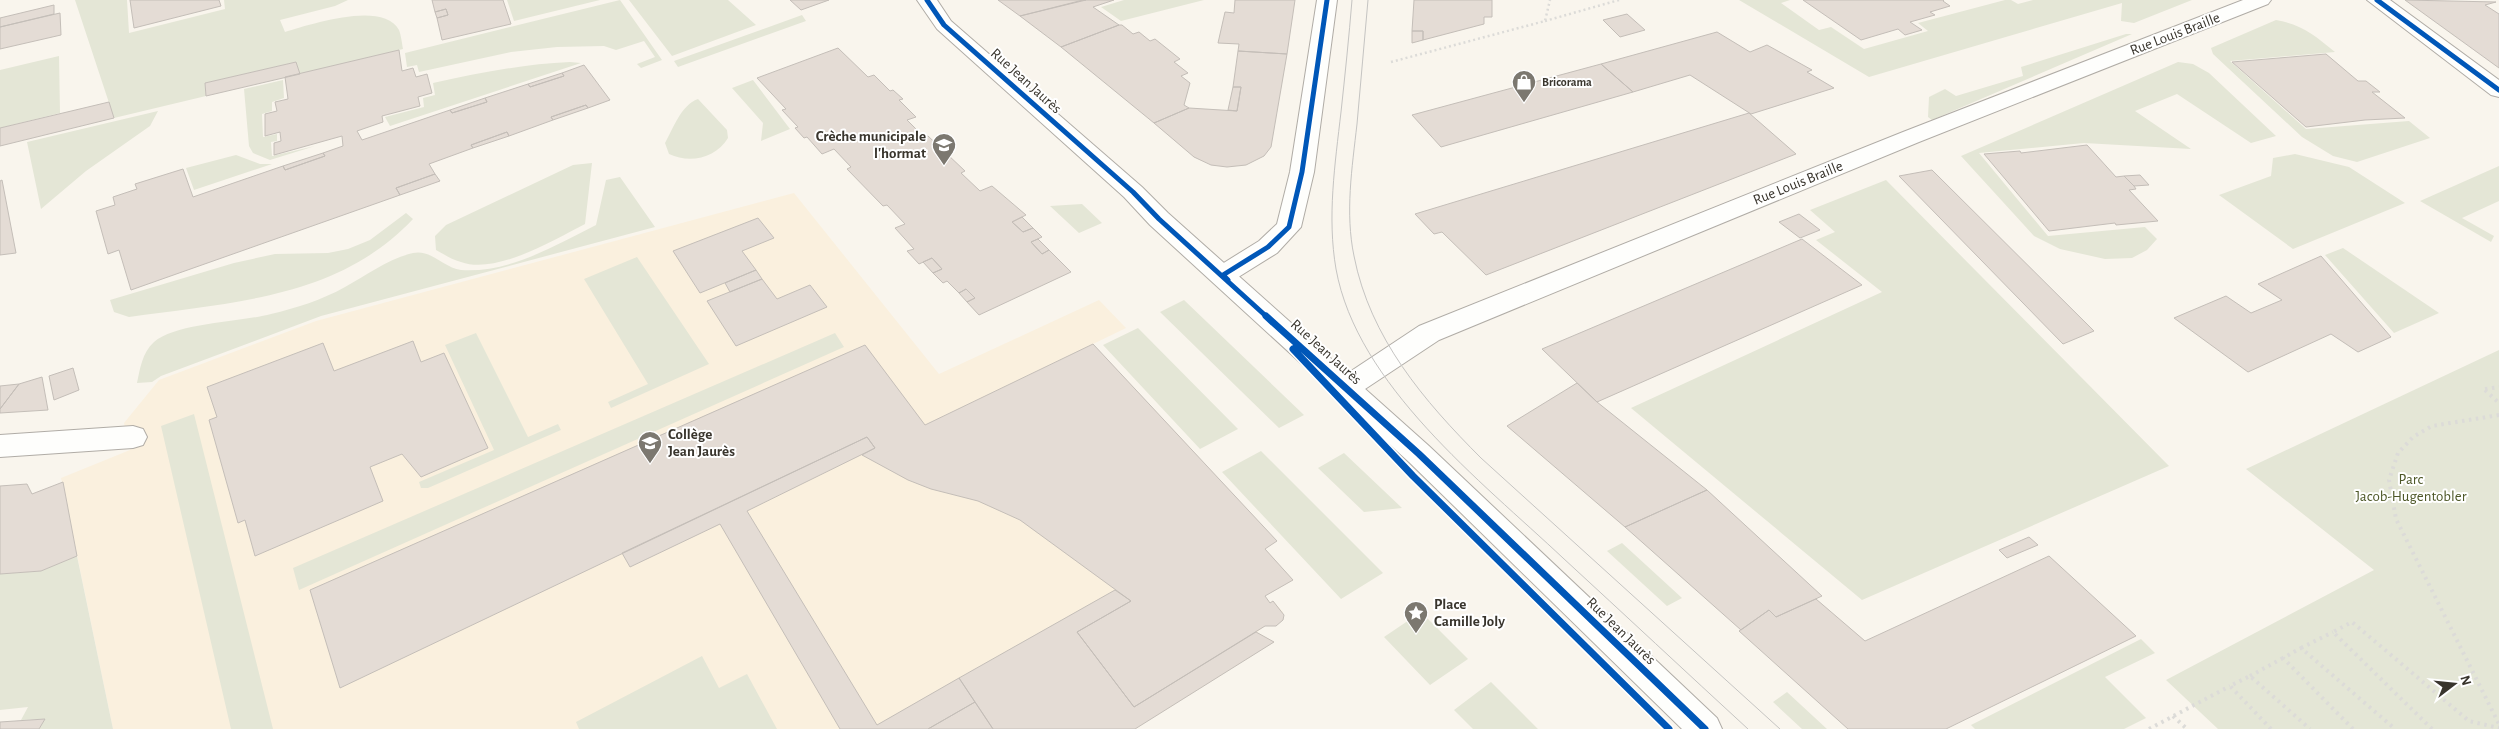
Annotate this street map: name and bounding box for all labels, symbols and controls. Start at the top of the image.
street label: Rue Louis Braille [2128,10,2222,58]
street label: Rue Jean Jaurès [988,46,1064,116]
shop icon: Bricorama [1511,69,1537,103]
place label: Bricorama [1542,76,1592,88]
place label: Crèche municipale l'hormat [816,129,926,161]
school or university icon: Crèche municipale l'hormat [931,132,957,166]
street label: Rue Louis Braille [1751,158,1845,208]
street label: Rue Jean Jaurès [1288,317,1364,387]
place label: Collège Jean Jaurès [668,427,735,459]
school or university icon: Collège Jean Jaurès [637,430,663,464]
park label: Parc Jacob-Hugentobler [2355,472,2467,504]
street label: Rue Jean Jaurès [1584,595,1658,667]
place label: Place Camille Joly [1434,597,1505,629]
place icon: Place Camille Joly [1403,600,1429,634]
north arrow [2429,659,2479,709]
text: N [2457,674,2474,687]

